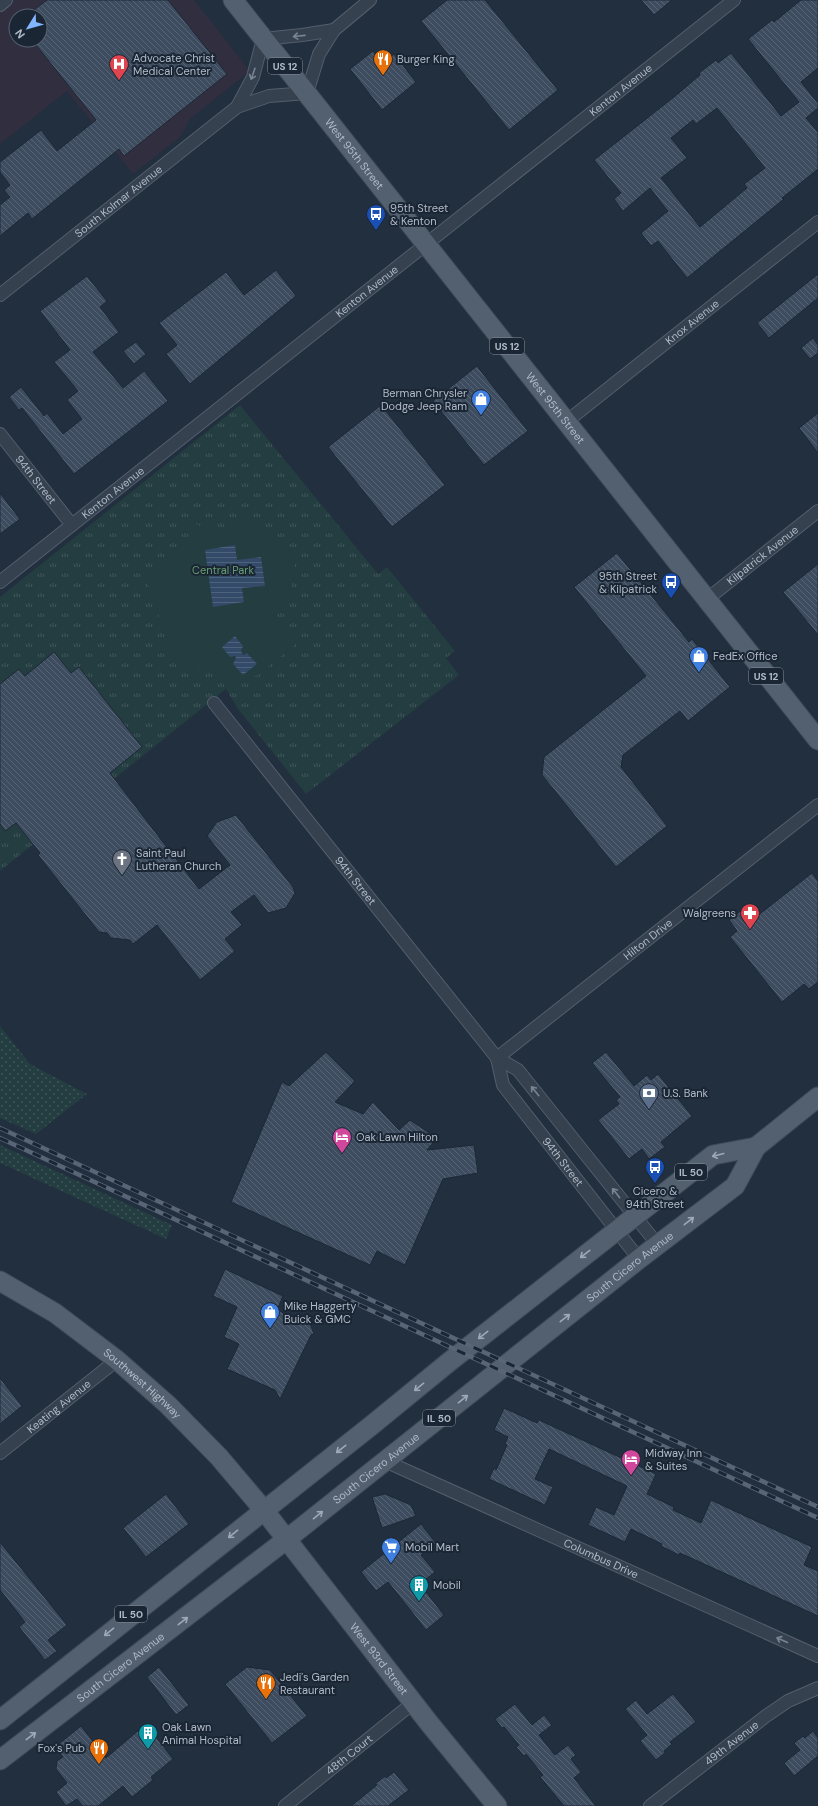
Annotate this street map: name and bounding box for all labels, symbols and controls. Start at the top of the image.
north arrow [8,8,48,48]
text: N [12,27,28,41]
one-way arrow [293,32,306,39]
restaurant icon: Burger King [372,48,394,76]
place label: Advocate Christ Medical Center [133,51,215,78]
place label: Burger King [397,52,455,66]
hospital icon: Advocate Christ Medical Center [108,53,130,81]
road number: US 12 [268,58,302,74]
street label: Kenton Avenue [586,61,655,119]
one-way arrow [249,67,256,80]
street label: West 95th Street [322,115,387,192]
street label: South Kolmar Avenue [72,162,165,240]
place label: 95th Street & Kenton [390,201,448,228]
bus stop icon: 95th Street & Kenton [365,203,387,231]
street label: Kenton Avenue [333,262,401,320]
street label: Knox Avenue [662,296,722,348]
road number: US 12 [490,338,524,354]
street label: West 95th Street [523,369,588,447]
place label: Berman Chrysler Dodge Jeep Ram [381,386,467,413]
shop icon: Berman Chrysler Dodge Jeep Ram [470,388,492,416]
street label: 94th Street [12,452,60,507]
street label: Kenton Avenue [79,463,147,522]
street label: Kilpatrick Avenue [724,523,801,588]
park label: Central Park [192,563,254,577]
place label: 95th Street & Kilpatrick [599,569,657,596]
bus stop icon: 95th Street & Kilpatrick [660,571,682,599]
shop icon: FedEx Office [688,645,710,673]
place label: FedEx Office [713,649,777,663]
road number: US 12 [749,668,783,684]
place label: Saint Paul Lutheran Church [136,846,221,873]
church icon: Saint Paul Lutheran Church [111,848,133,876]
street label: 94th Street [332,853,379,908]
pharmacy icon: Walgreens [739,902,761,930]
place label: Walgreens [683,906,736,920]
street label: Hilton Drive [620,916,675,963]
bank icon: U.S. Bank [638,1082,660,1110]
one-way arrow [531,1085,540,1096]
place label: U.S. Bank [663,1086,709,1100]
hotel icon: Oak Lawn Hilton [331,1126,353,1154]
place label: Oak Lawn Hilton [356,1130,438,1144]
street label: 94th Street [539,1134,586,1189]
one-way arrow [712,1151,725,1159]
bus stop icon: Cicero & 94th Street [644,1156,666,1184]
road number: IL 50 [675,1164,707,1180]
place label: Cicero & 94th Street [626,1184,684,1211]
one-way arrow [612,1187,620,1198]
one-way arrow [683,1217,694,1226]
street label: South Cicero Avenue [584,1228,676,1305]
one-way arrow [580,1250,591,1259]
place label: Mike Haggerty Buick & GMC [284,1299,357,1326]
shop icon: Mike Haggerty Buick & GMC [259,1301,281,1329]
one-way arrow [559,1314,570,1322]
one-way arrow [478,1331,489,1339]
street label: Southwest Highway [101,1345,184,1422]
street label: Keating Avenue [24,1377,94,1436]
one-way arrow [413,1382,424,1391]
one-way arrow [457,1394,468,1403]
road number: IL 50 [423,1410,455,1426]
street label: South Cicero Avenue [330,1429,422,1507]
one-way arrow [336,1445,347,1453]
place label: Midway Inn & Suites [645,1446,702,1473]
hotel icon: Midway Inn & Suites [620,1448,642,1476]
one-way arrow [312,1510,323,1519]
one-way arrow [228,1530,239,1539]
street label: Columbus Drive [561,1535,641,1581]
supermarket icon: Mobil Mart [380,1536,402,1564]
place label: Mobil Mart [405,1540,459,1554]
building icon: Mobil [408,1574,430,1602]
place label: Mobil [433,1578,461,1592]
road number: IL 50 [115,1606,147,1622]
one-way arrow [177,1616,188,1625]
street label: West 93rd Street [347,1620,411,1697]
one-way arrow [104,1628,115,1636]
street label: South Cicero Avenue [74,1629,167,1705]
one-way arrow [777,1636,789,1643]
place label: Jedi's Garden Restaurant [280,1670,349,1697]
restaurant icon: Jedi's Garden Restaurant [255,1672,277,1700]
street label: 49th Avenue [702,1718,761,1768]
place label: Oak Lawn Animal Hospital [162,1720,241,1747]
building icon: Oak Lawn Animal Hospital [137,1722,159,1750]
one-way arrow [25,1732,36,1740]
street label: 48th Court [323,1732,375,1778]
restaurant icon: Fox's Pub [88,1737,110,1765]
place label: Fox's Pub [38,1741,85,1755]

